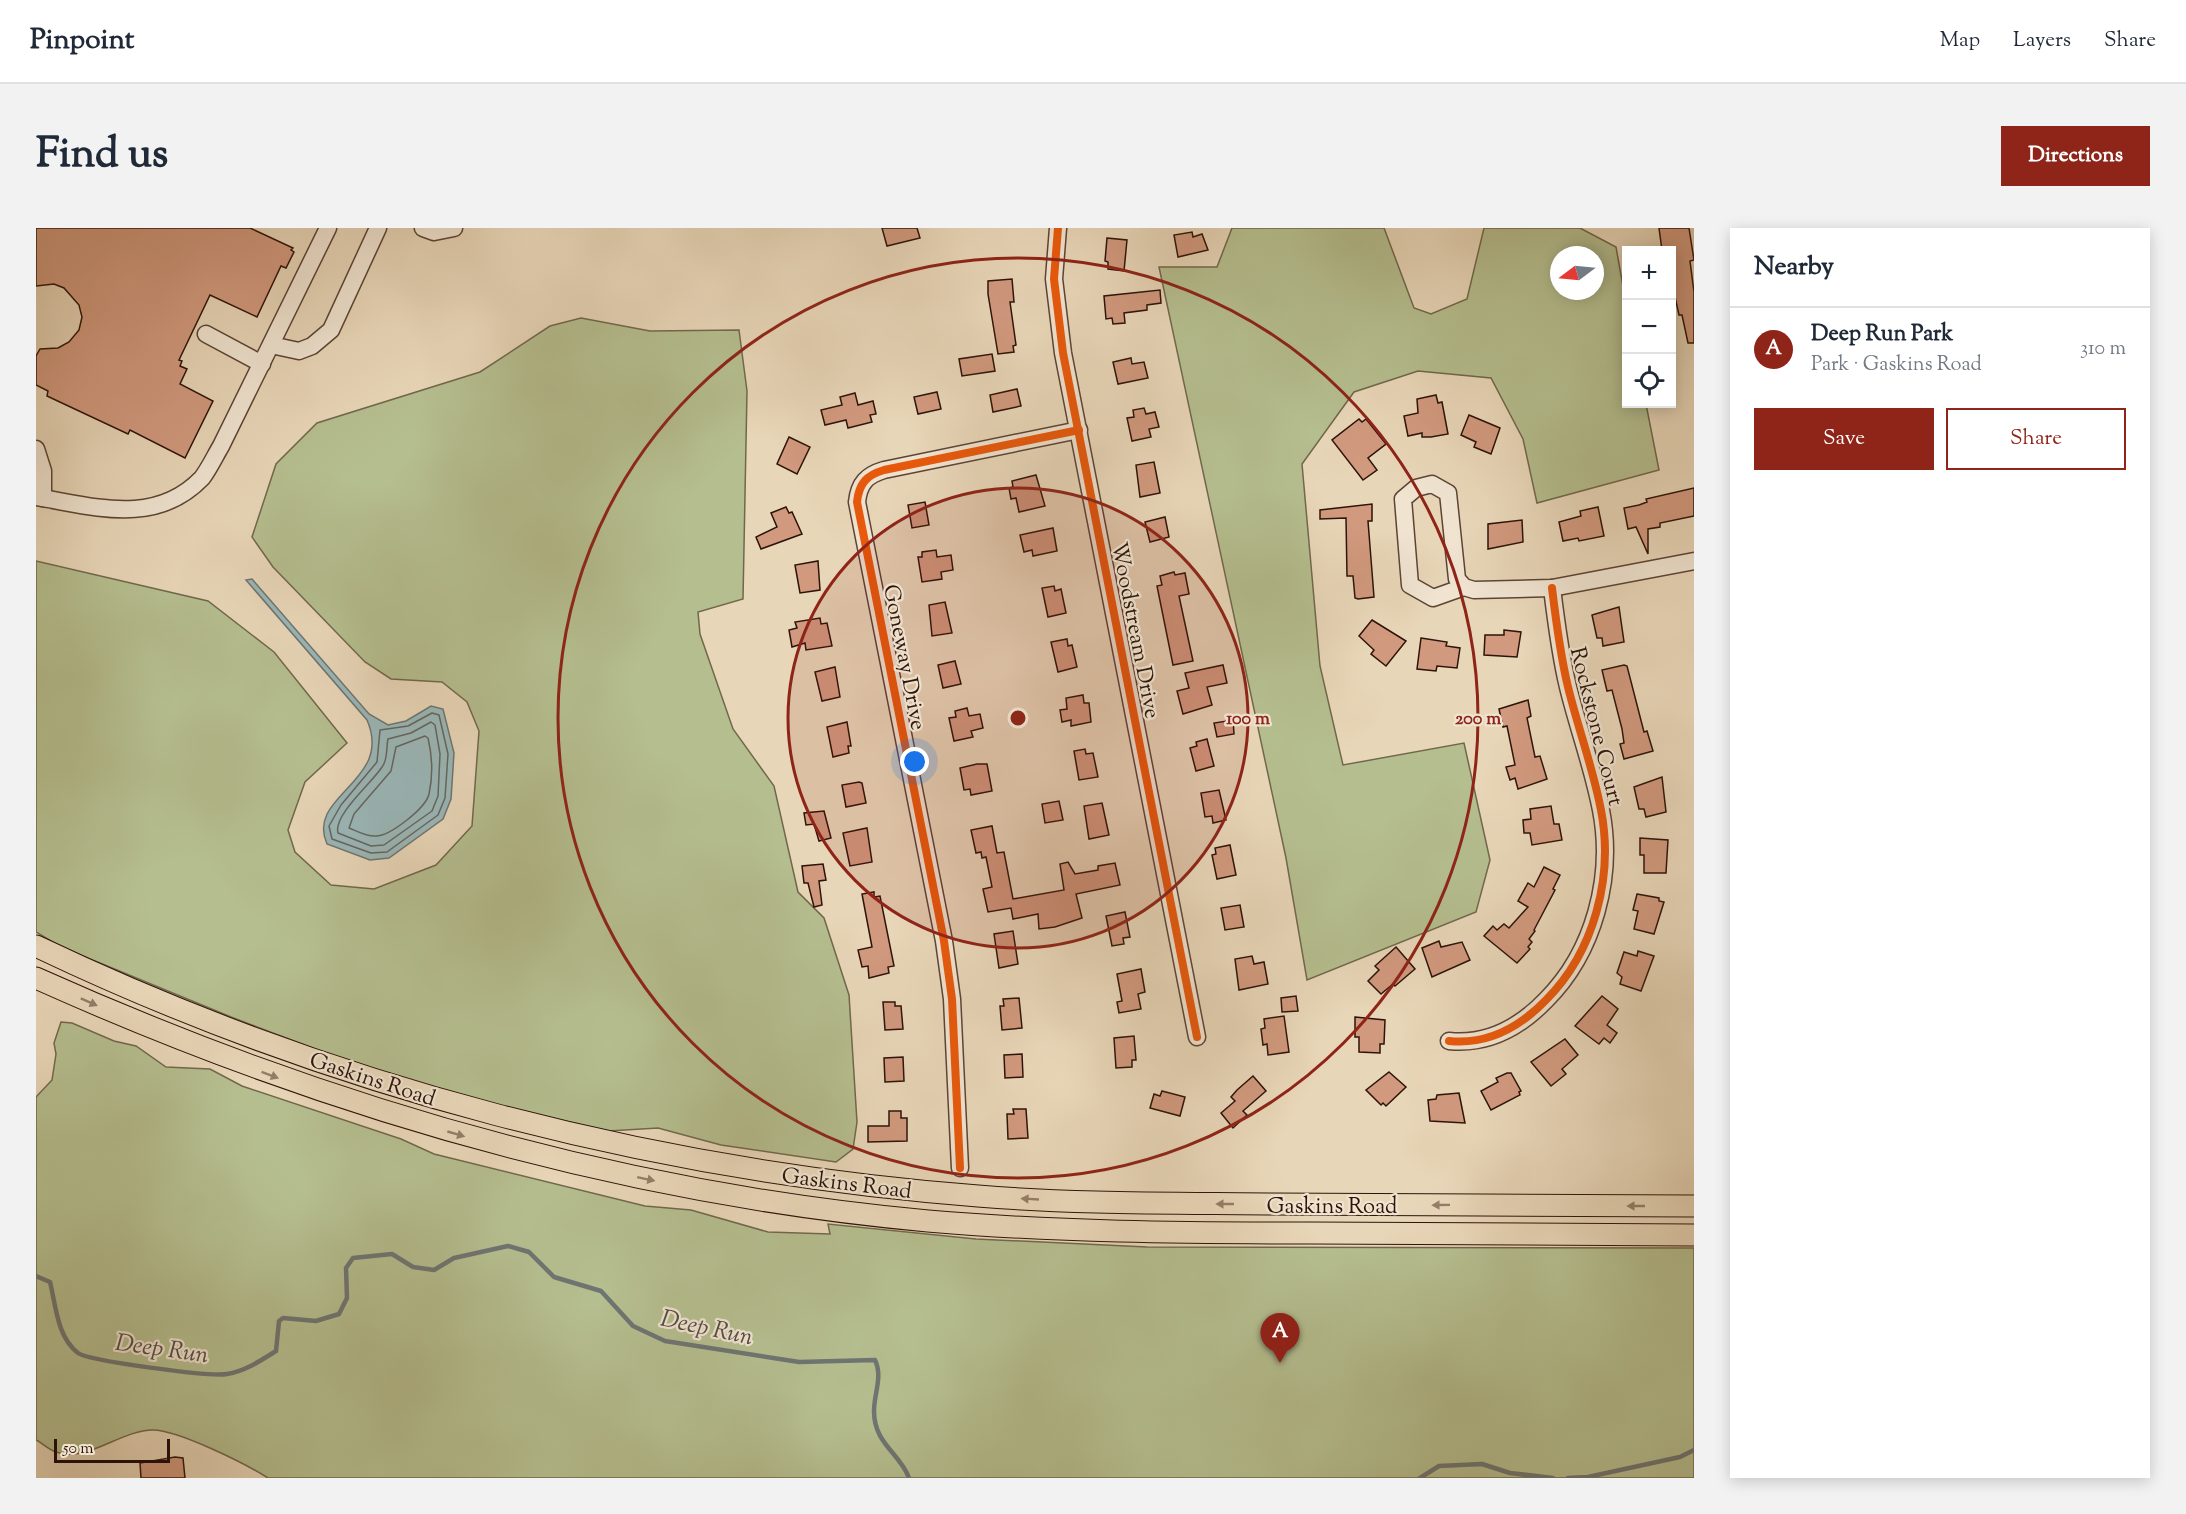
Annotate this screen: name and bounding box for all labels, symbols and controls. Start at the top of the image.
text: Pinpoint [30,21,134,61]
text: Map [1940,26,1980,56]
text: Layers [2013,26,2071,56]
text: Share [2104,26,2156,56]
text: Find us [36,126,168,186]
button: Directions [2001,126,2150,186]
north arrow [1550,246,1604,300]
map controls [1622,246,1676,408]
button: + [1622,246,1676,300]
text: Nearby [1754,249,1834,286]
button: − [1622,300,1676,354]
text: Deep Run Park [1811,319,1953,351]
text: A [1765,335,1782,364]
text: 310 m [2080,335,2126,364]
text: Park · Gaskins Road [1811,351,1982,380]
button: locate [1622,354,1676,408]
button: Save [1754,408,1934,470]
button: Share [1946,408,2126,470]
street label: Woodstream Drive [1101,539,1167,722]
street label: Goneway Drive [873,582,933,733]
street label: Rockstone Court [1560,644,1630,810]
text: 100 m [1226,707,1270,733]
text: 200 m [1455,707,1501,733]
centre of rings [1008,708,1028,728]
your location [900,747,929,776]
one-way arrow [81,997,99,1007]
street label: Gaskins Road [305,1045,439,1116]
one-way arrow [262,1070,280,1080]
one-way arrow [447,1130,465,1139]
street label: Gaskins Road [780,1161,914,1209]
one-way arrow [637,1175,656,1184]
street label: Gaskins Road [1267,1192,1397,1224]
one-way arrow [1020,1194,1039,1203]
one-way arrow [1215,1199,1234,1209]
one-way arrow [1431,1200,1450,1210]
one-way arrow [1626,1201,1645,1211]
water label: Deep Run [657,1303,756,1355]
pin: A [1260,1314,1300,1363]
water label: Deep Run [113,1327,211,1373]
scale bar [54,1436,170,1464]
text: 50 m [63,1438,94,1461]

